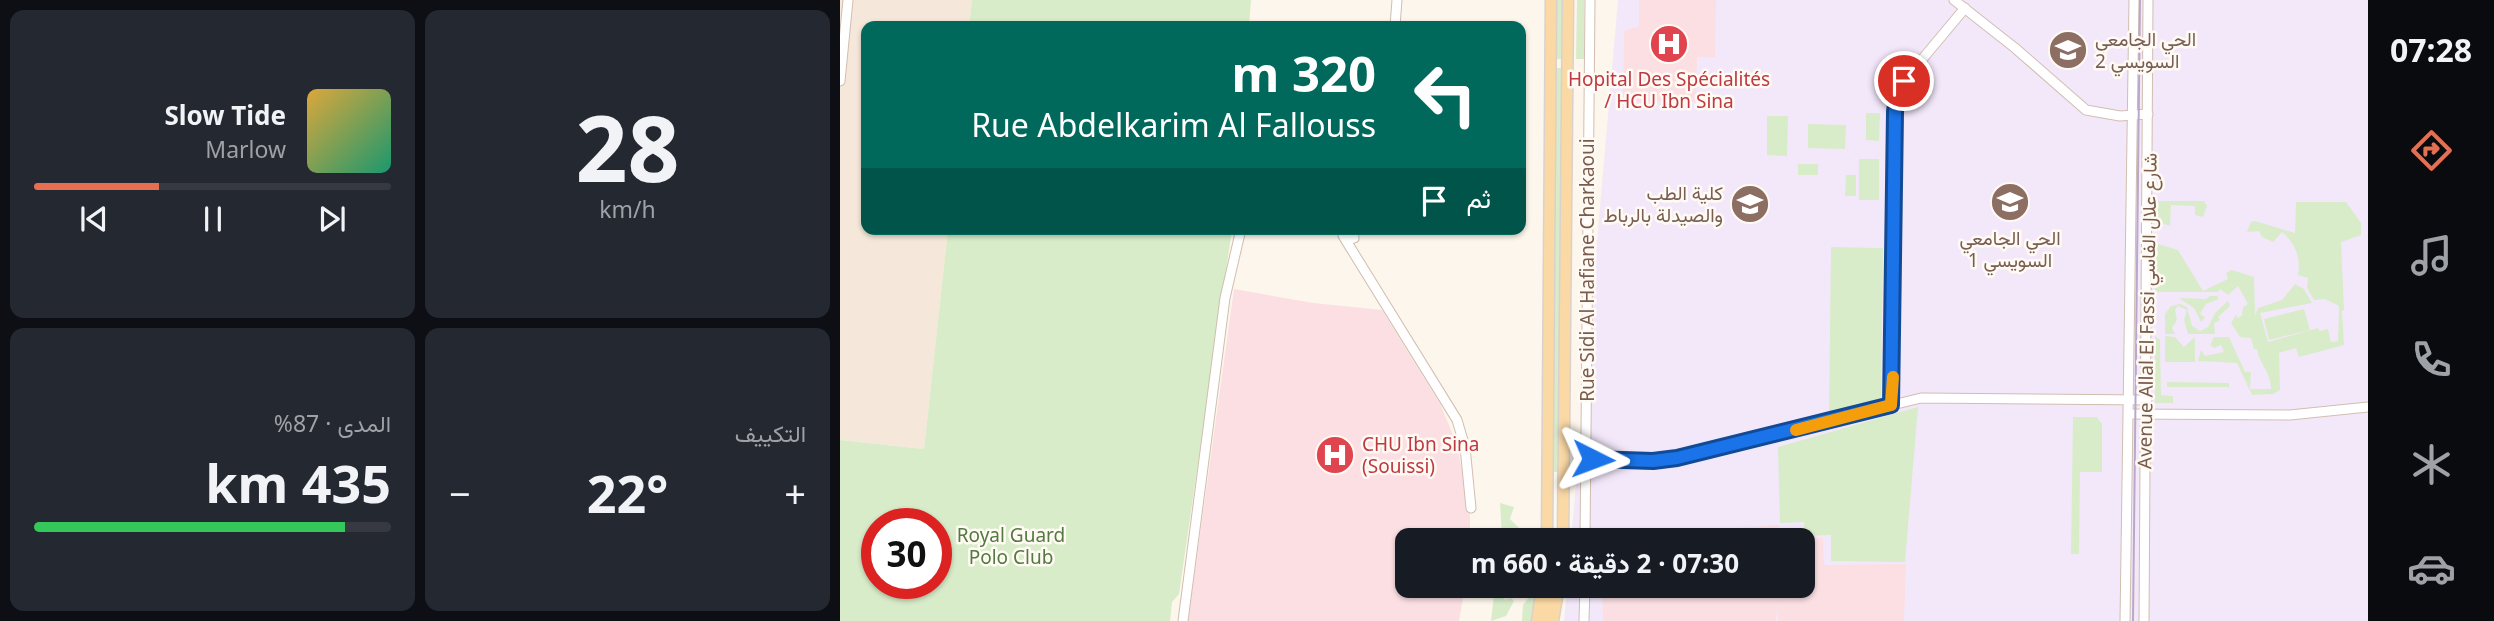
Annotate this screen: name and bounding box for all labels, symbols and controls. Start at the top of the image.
hospital icon: Hopital Des Spécialités / HCU Ibn Sina [1648,23,1690,65]
place label: الحي الجامعي السويسي 2 [2095,26,2196,77]
text: 07:28 [2390,28,2472,71]
school or university icon: الحي الجامعي السويسي 2 [2047,29,2089,71]
text: 320 m [1231,40,1376,106]
icon: left [1400,49,1491,140]
pin [1874,51,1934,111]
icon: arrive [1885,62,1923,100]
place label: Hopital Des Spécialités / HCU Ibn Sina [1568,66,1770,114]
text: 28 [575,85,680,209]
text: Slow Tide [164,97,286,133]
text: Rue Abdelkarim Al Fallouss [971,103,1376,146]
icon: directions [2407,126,2456,175]
text: Marlow [205,133,286,165]
street label: Rue Sidi Al Hafiane Charkaoui [1574,138,1600,402]
street label: Avenue Allal El Fassi شارع علال الفاسي [2131,153,2166,469]
text: ثم [1467,180,1491,216]
place label: كلية الطب والصيدلة بالرباط [1604,180,1723,228]
school or university icon: الحي الجامعي السويسي 1 [1989,181,2031,223]
icon: arrive [1415,182,1453,220]
school or university icon: كلية الطب والصيدلة بالرباط [1729,183,1771,225]
text: km/h [599,193,656,225]
icon: previous [75,200,113,238]
icon: pause [194,200,232,238]
icon: next [313,200,351,238]
place label: الحي الجامعي السويسي 1 [1959,225,2061,276]
icon: music [2407,231,2456,280]
icon: phone [2407,335,2456,384]
text: المدى · 87% [274,407,391,439]
text: التكييف [735,417,806,449]
position arrow [1556,422,1630,496]
place label: CHU Ibn Sina (Souissi) [1362,431,1479,479]
hospital icon: CHU Ibn Sina (Souissi) [1314,434,1356,476]
icon: climate [2407,440,2456,489]
text: 435 km [205,447,391,518]
text: 22° [587,457,668,528]
text: − [449,467,471,519]
text: + [784,467,806,519]
speed limit sign: 30 [861,508,952,599]
park label: Royal Guard Polo Club [957,522,1065,570]
icon: car [2407,544,2456,593]
text: 07:30 · 2 دقيقة · 660 m [1471,545,1739,581]

